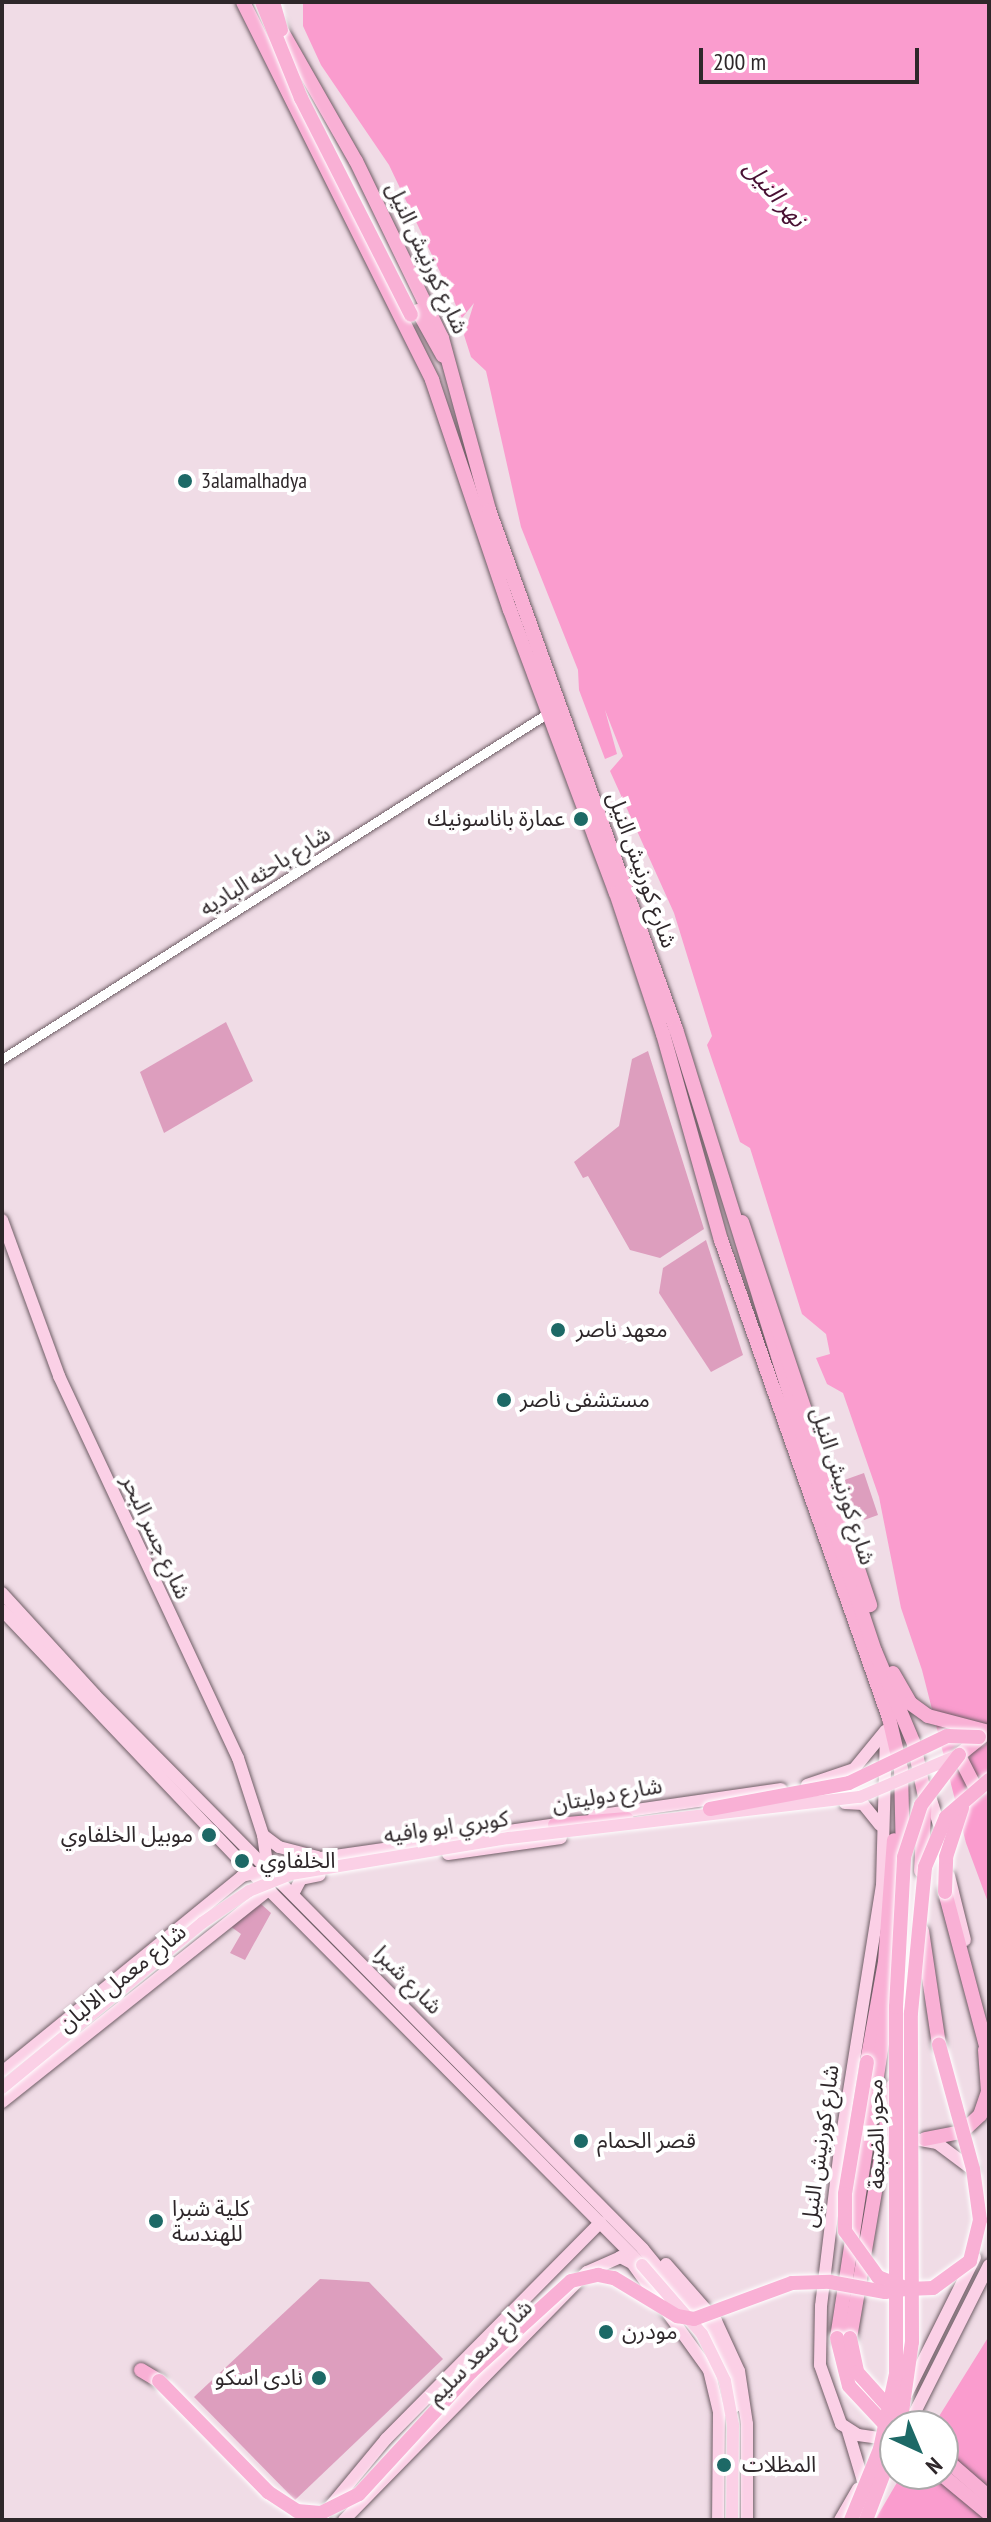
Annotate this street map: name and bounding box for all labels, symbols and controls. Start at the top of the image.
scale bar [703,32,923,82]
text: 200 m [713,46,766,77]
water label: نهر النيل [738,153,812,233]
street label: شارع كورنيش النيل [380,178,474,338]
place label: 3alamalhadya [201,468,307,494]
marker: 3alamalhadya [176,472,194,490]
street label: شارع كورنيش النيل [602,788,682,952]
place label: عمارة باناسونيك [427,806,565,832]
marker: عمارة باناسونيك [572,810,590,828]
street label: شارع باحثه الباديه [195,820,335,922]
place label: معهد ناصر [576,1317,667,1343]
marker: معهد ناصر [547,1319,569,1341]
place label: مستشفى ناصر [520,1387,650,1413]
marker: مستشفى ناصر [495,1391,513,1409]
street label: شارع كورنيش النيل [805,1404,881,1568]
street label: شارع جسر البحر [116,1471,196,1603]
street label: شارع دوليتان [550,1772,664,1818]
street label: كوبري ابو وافيه [382,1805,510,1849]
place label: موبيل الخلفاوي [61,1822,193,1848]
marker: موبيل الخلفاوي [200,1826,218,1844]
place label: الخلفاوي [260,1848,335,1874]
marker: الخلفاوي [231,1850,253,1872]
street label: شارع معمل الالبان [53,1918,191,2038]
street label: شارع شبرا [368,1940,448,2020]
street label: شارع كورنيش النيل [796,2063,844,2229]
street label: محور الضبعة [862,2079,890,2189]
place label: قصر الحمام [597,2128,696,2154]
marker: قصر الحمام [572,2132,590,2150]
place label: كلية شبرا للهندسة [172,2195,249,2246]
marker: كلية شبرا للهندسة [147,2212,165,2230]
street label: شارع سعد سليم [422,2294,538,2410]
place label: مودرن [622,2319,678,2345]
marker: مودرن [597,2323,615,2341]
place label: نادى اسكو [215,2365,303,2391]
marker: نادى اسكو [310,2369,328,2387]
north arrow [879,2410,959,2490]
place label: المظلات [742,2452,816,2478]
text: N [920,2452,948,2480]
marker: المظلات [713,2454,735,2476]

